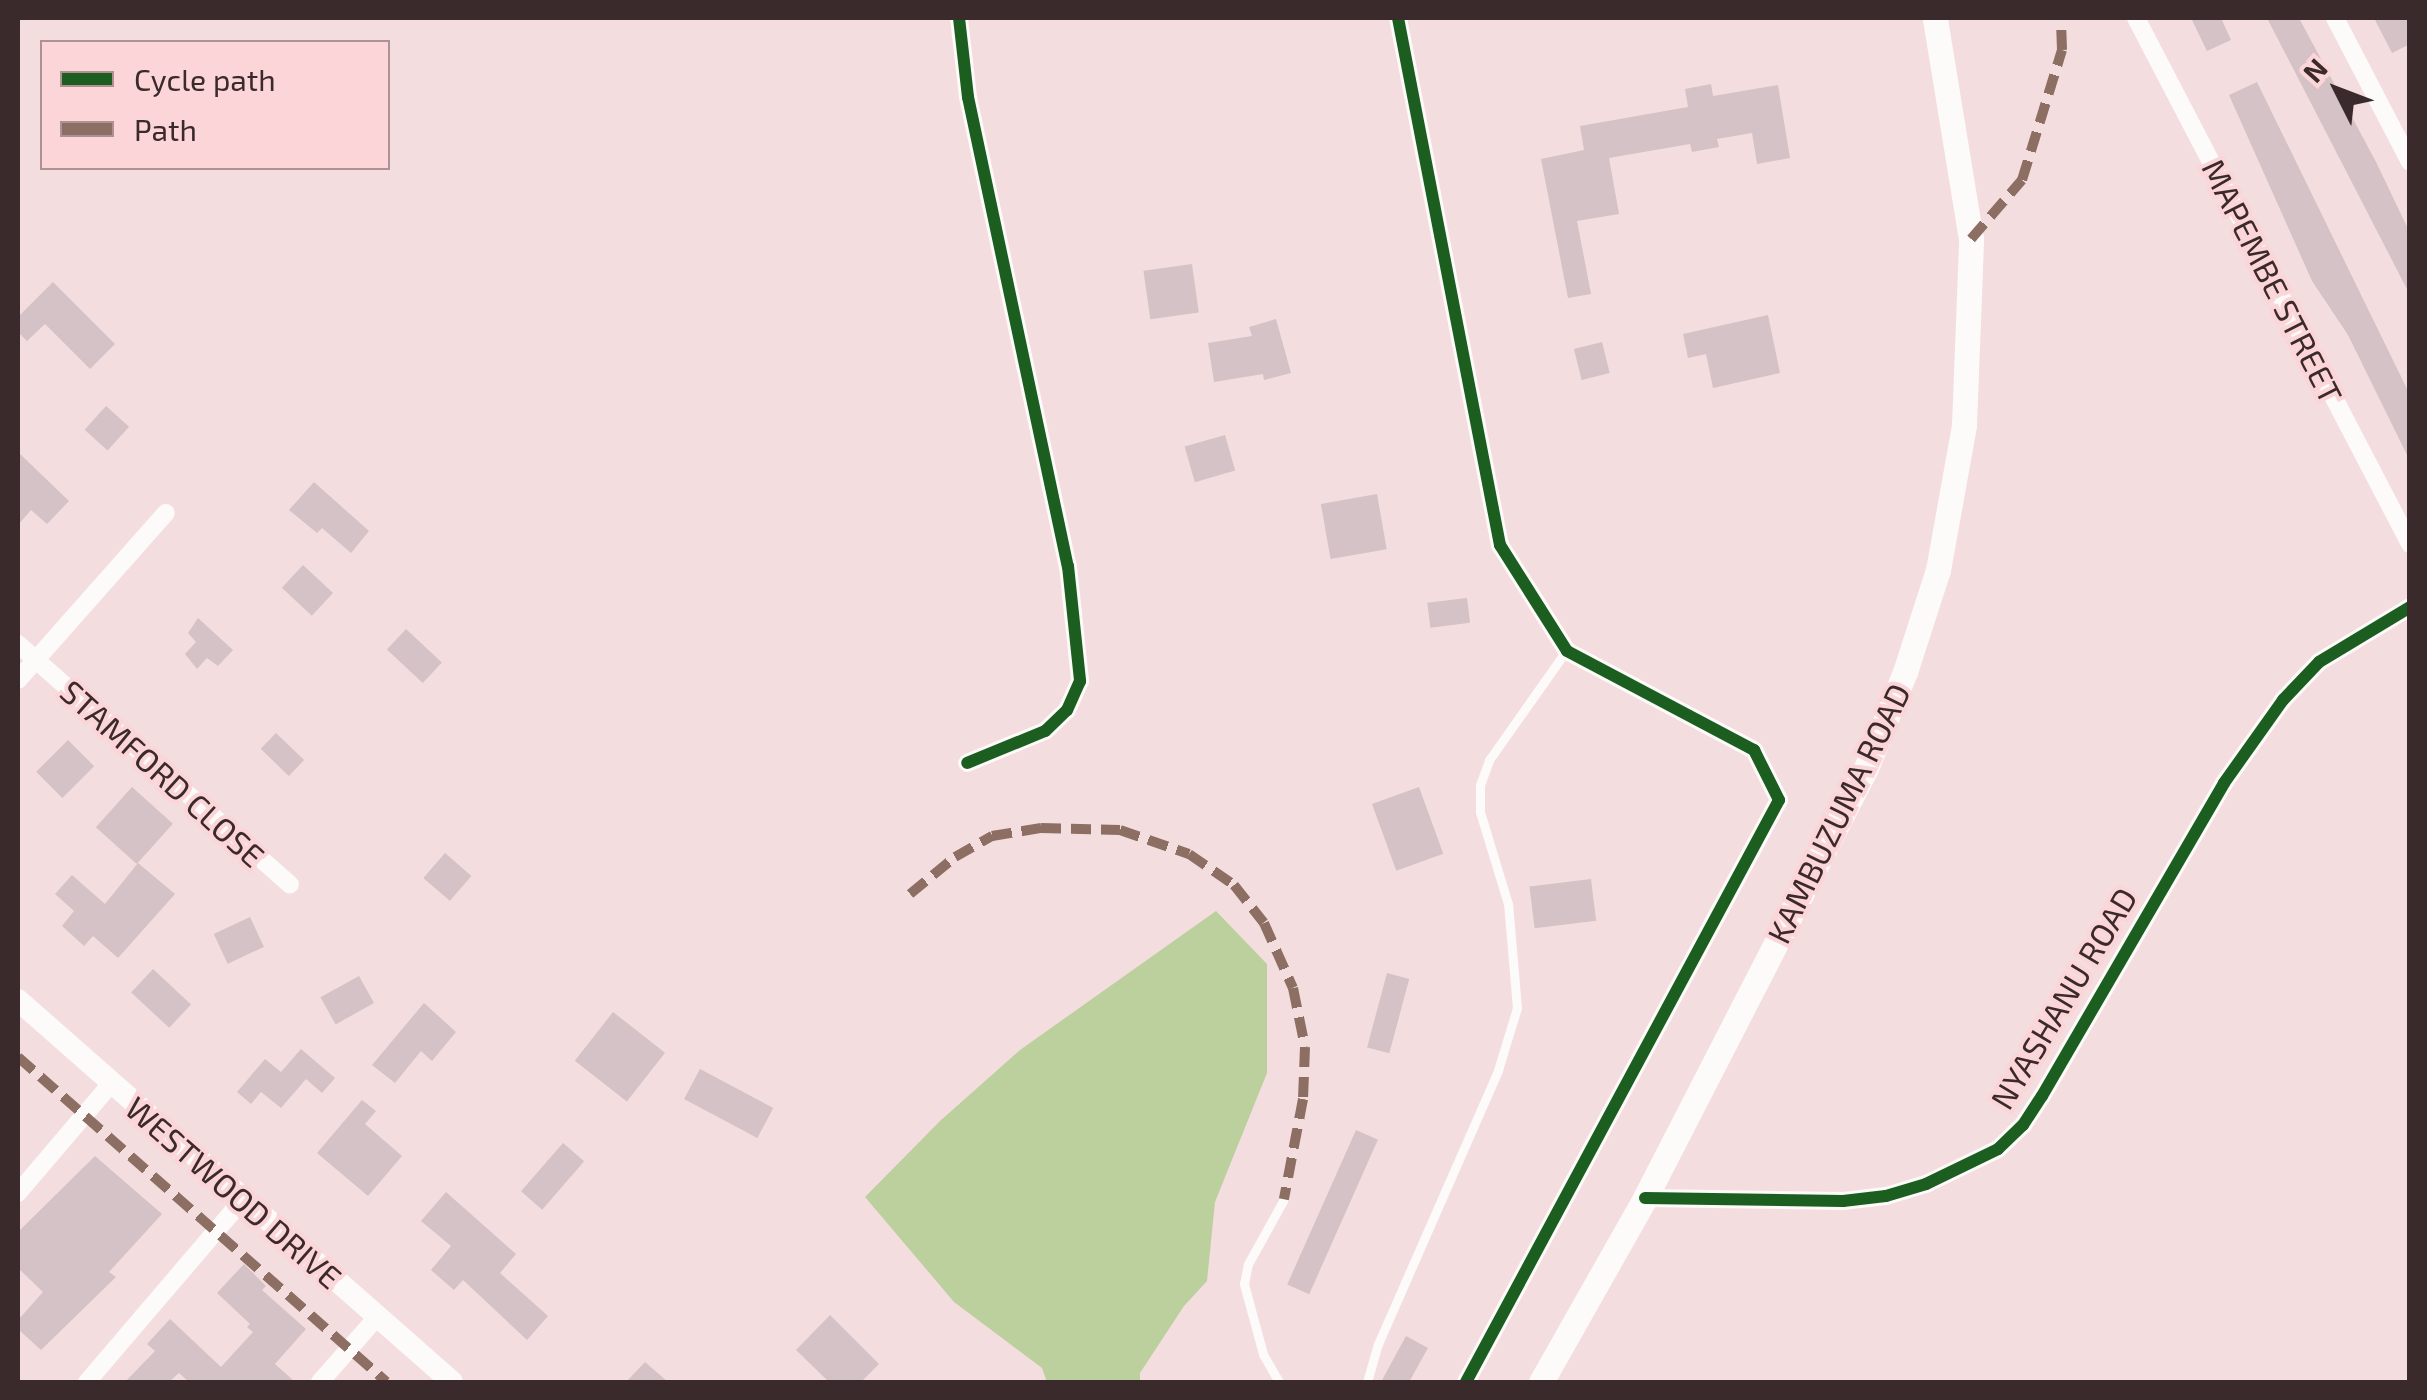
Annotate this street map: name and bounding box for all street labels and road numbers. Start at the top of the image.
street label: MAPEMBE STREET [2195,153,2351,409]
street label: STAMFORD CLOSE [53,672,273,874]
street label: KAMBUZUMA ROAD [1758,677,1918,949]
street label: NYASHANU ROAD [1982,880,2144,1116]
street label: WESTWOOD DRIVE [118,1088,350,1296]

